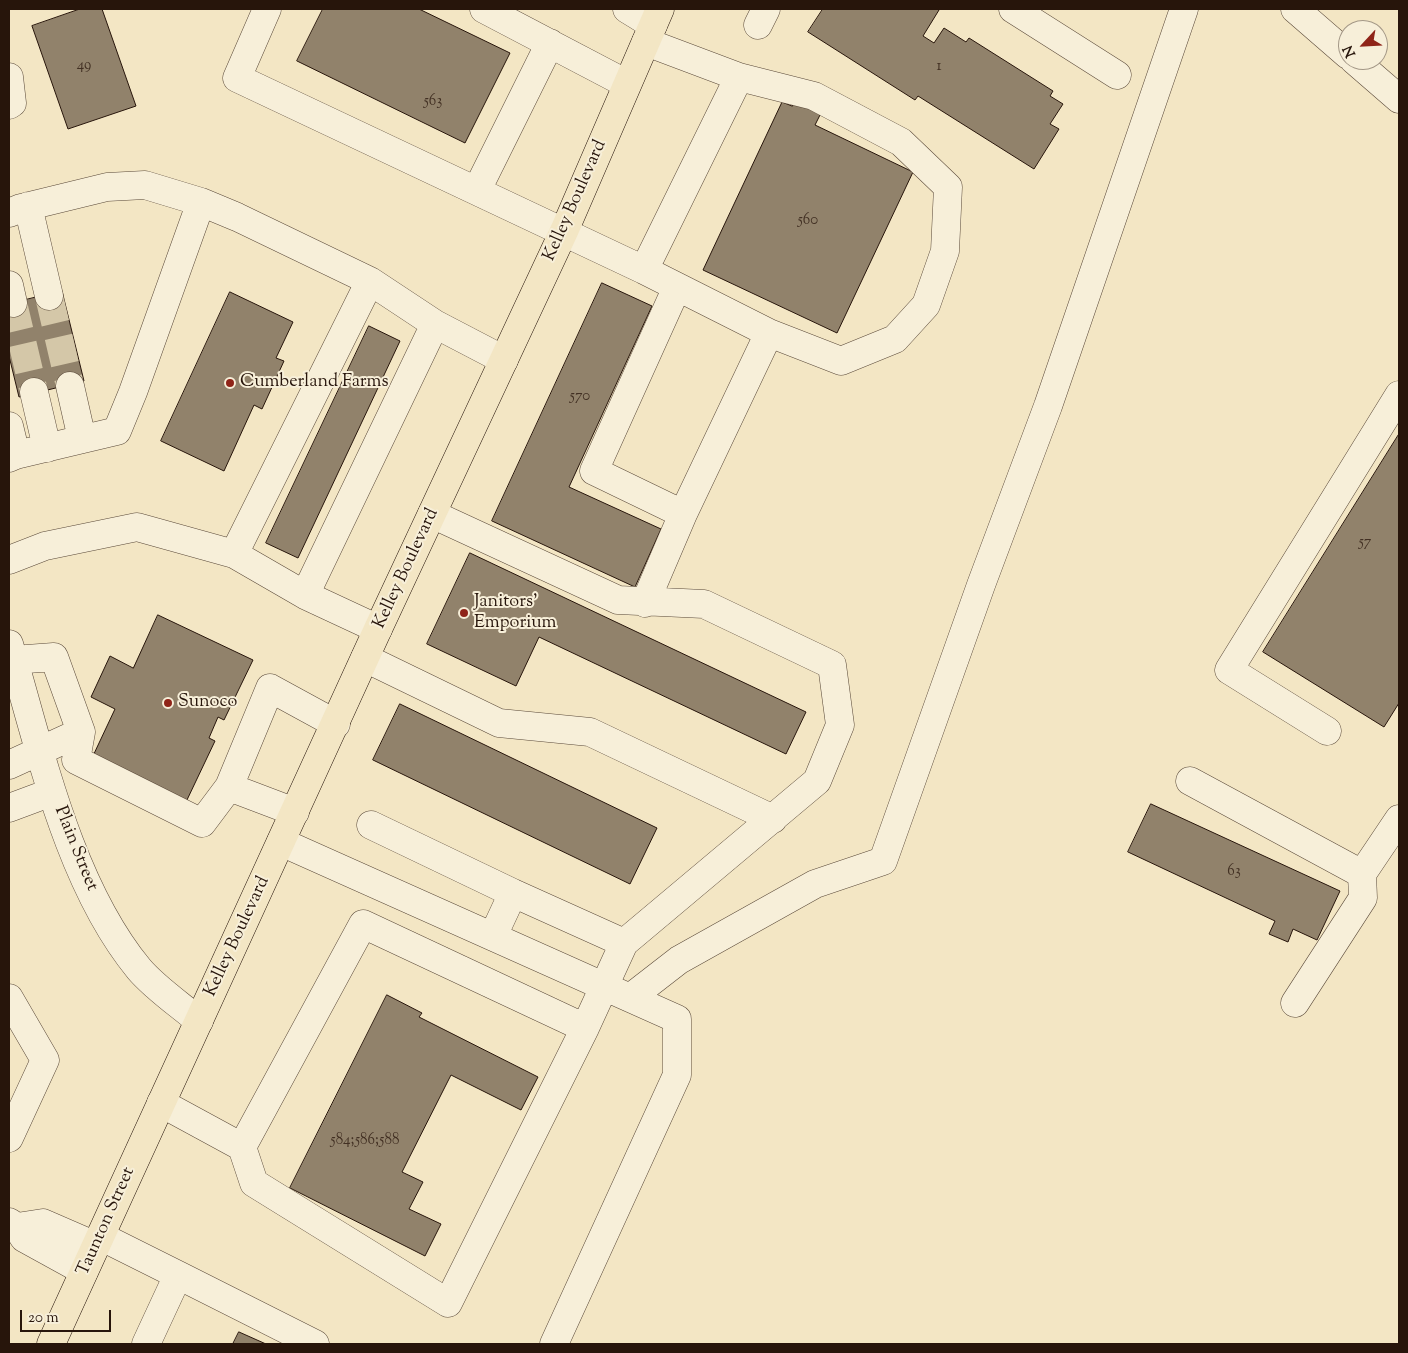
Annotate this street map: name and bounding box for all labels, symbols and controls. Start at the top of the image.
north arrow [1338,20,1388,70]
text: N [1339,42,1362,60]
house number: 49 [77,57,91,75]
house number: 1 [936,58,942,76]
house number: 563 [424,93,442,111]
street label: Kelley Boulevard [540,137,612,265]
house number: 560 [798,212,818,230]
place label: Cumberland Farms [240,372,388,394]
marker: Cumberland Farms [224,377,236,389]
house number: 570 [570,388,590,406]
street label: Kelley Boulevard [370,505,444,633]
house number: 57 [1359,534,1371,552]
place label: Janitors' Emporium [474,592,556,634]
marker: Janitors' Emporium [458,607,470,619]
place label: Sunoco [178,692,237,714]
marker: Sunoco [162,697,174,709]
street label: Plain Street [48,803,102,895]
house number: 63 [1227,863,1241,881]
street label: Kelley Boulevard [201,873,275,1001]
house number: 584;586;588 [331,1132,399,1150]
street label: Taunton Street [73,1164,141,1280]
scale bar [22,1300,114,1332]
text: 20 m [28,1308,59,1329]

